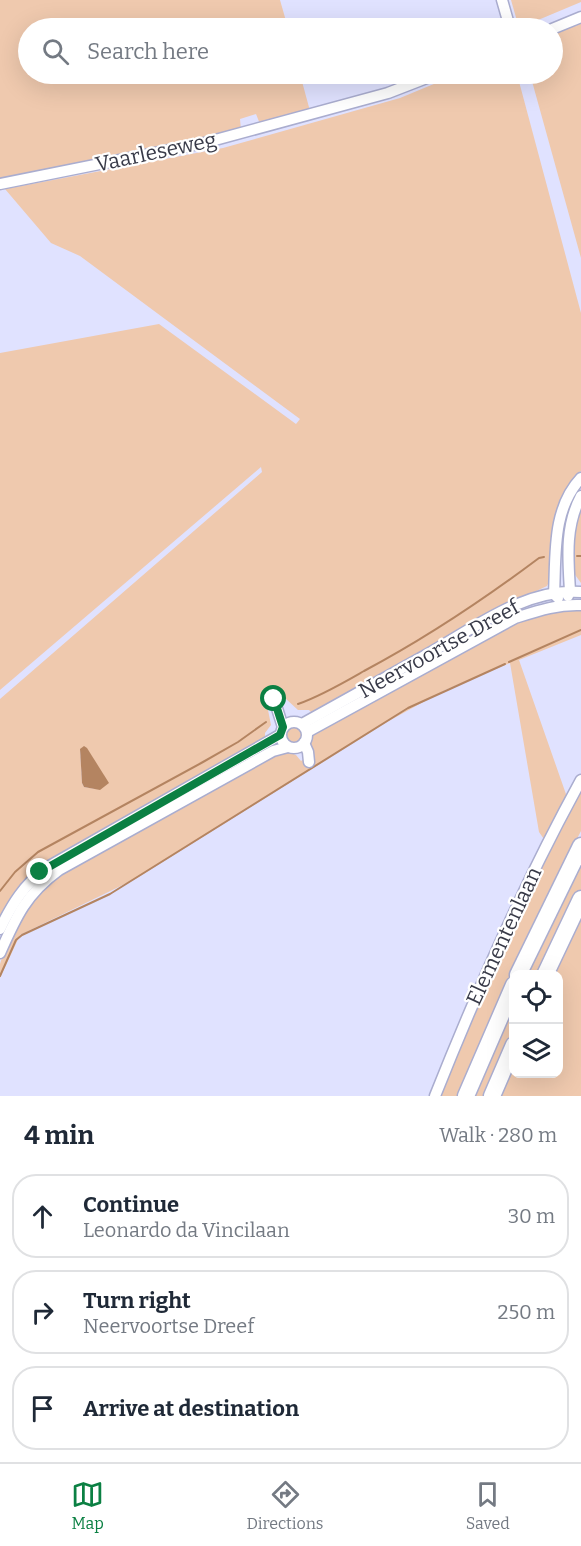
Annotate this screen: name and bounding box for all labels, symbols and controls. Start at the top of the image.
search box [18,18,563,84]
icon: search [39,35,72,68]
text: Search here [87,38,209,65]
street label: Vaarleseweg [93,126,219,177]
street label: Neervoortse Dreef [354,593,525,704]
route start [260,685,286,711]
route end [26,858,52,884]
street label: Elementenlaan [461,863,547,1009]
map controls [509,970,563,1078]
button: locate [509,970,563,1024]
button: layers [509,1024,563,1078]
text: 4 min [24,1120,94,1151]
text: Walk · 280 m [439,1123,557,1147]
text: Continue [83,1191,179,1218]
icon: ahead [26,1200,59,1233]
text: 30 m [508,1204,555,1228]
text: Leonardo da Vincilaan [83,1218,290,1242]
text: Turn right [83,1287,191,1314]
icon: right [26,1296,59,1329]
text: 250 m [498,1300,555,1324]
text: Neervoortse Dreef [83,1314,254,1338]
icon: arrive [26,1392,59,1425]
text: Arrive at destination [83,1395,299,1422]
tab: Map [71,1478,104,1533]
tab: Directions [247,1478,324,1533]
tab: Saved [466,1478,510,1533]

